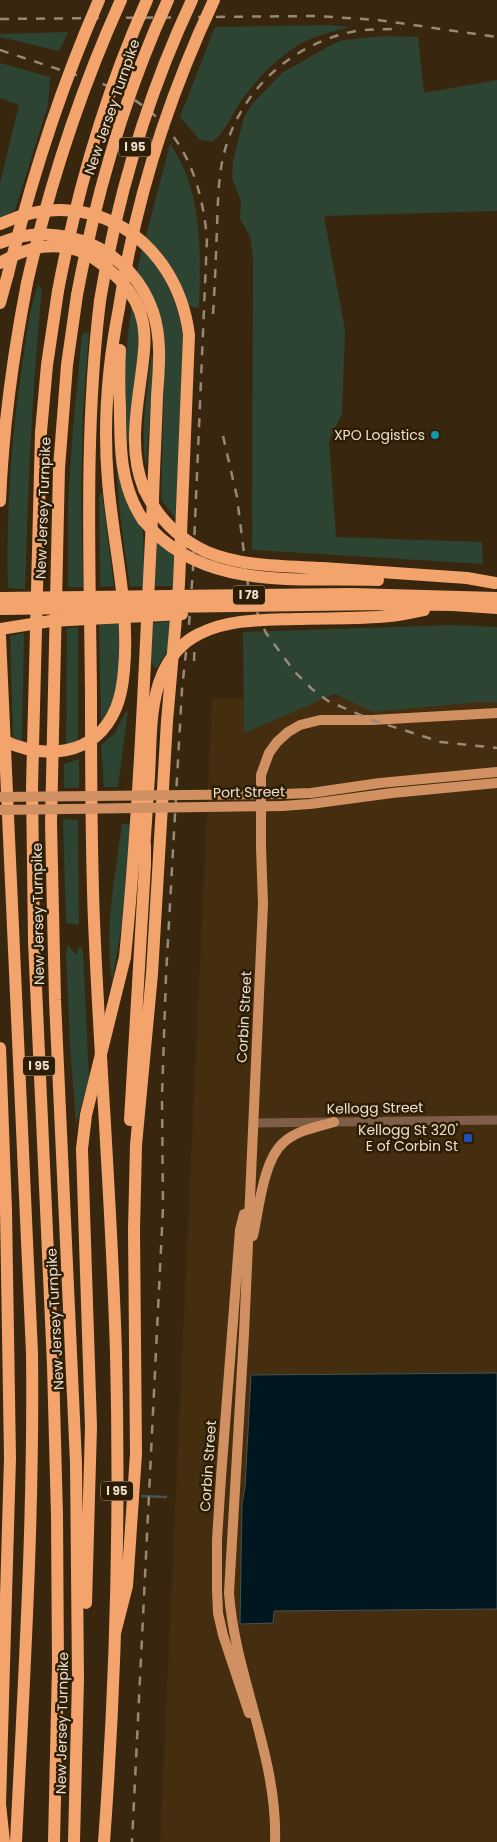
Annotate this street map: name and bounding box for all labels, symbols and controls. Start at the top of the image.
street label: New Jersey Turnpike [79,36,145,177]
road number: I 95 [119,138,151,156]
place label: XPO Logistics [334,425,425,445]
marker: XPO Logistics [429,429,441,441]
street label: New Jersey Turnpike [31,436,55,579]
road number: I 78 [233,586,265,604]
street label: Port Street [213,781,285,803]
street label: New Jersey Turnpike [27,842,49,985]
street label: Corbin Street [232,971,256,1063]
road number: I 95 [23,1056,55,1076]
street label: Kellogg Street [327,1097,423,1119]
place label: Kellogg St 320' E of Corbin St [358,1120,458,1156]
marker: Kellogg St 320' E of Corbin St [462,1132,474,1144]
street label: New Jersey Turnpike [41,1247,69,1391]
street label: Corbin Street [195,1420,221,1512]
road number: I 95 [101,1482,133,1500]
street label: New Jersey Turnpike [51,1651,73,1794]

